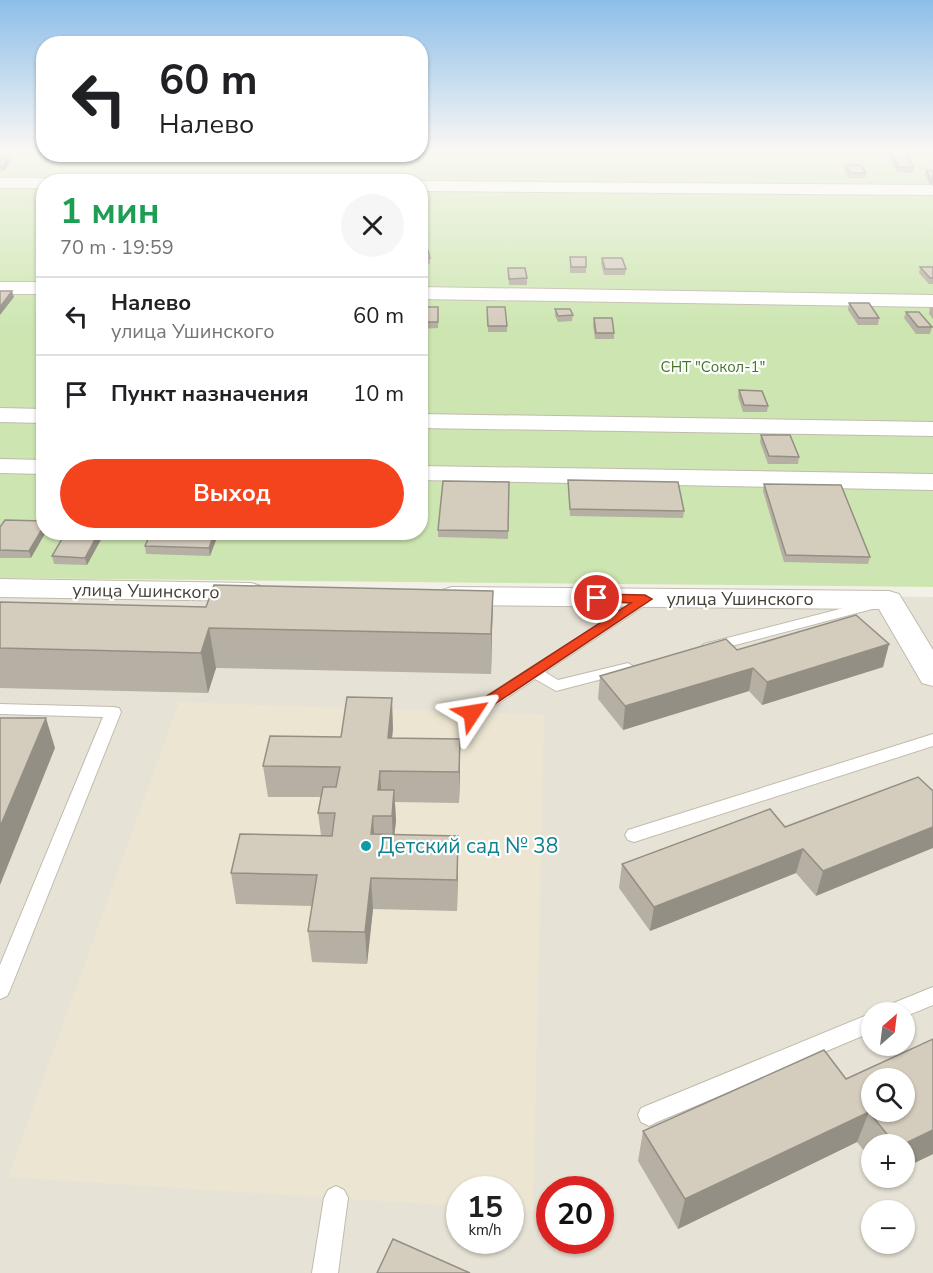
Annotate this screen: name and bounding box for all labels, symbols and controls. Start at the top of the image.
text: 60 m [159,52,258,109]
icon: left [60,60,138,138]
text: Налево [159,106,254,143]
text: 1 мин [60,187,160,236]
button: close [341,194,404,257]
text: 70 m · 19:59 [60,234,174,261]
text: Налево [111,288,191,318]
icon: left [60,300,93,333]
text: 60 m [353,301,404,331]
text: улица Ушинского [111,318,275,345]
park label: СНТ "Сокол-1" [661,357,765,377]
icon: arrive [60,378,93,411]
text: Пункт назначения [111,379,309,409]
text: 10 m [353,379,404,409]
button: Выход [60,459,404,528]
pin [571,572,622,623]
street label: улица Ушинского [72,578,220,604]
icon: arrive [580,581,613,614]
street label: улица Ушинского [666,587,814,611]
position arrow [440,681,504,745]
place label: Детский сад № 38 [378,832,558,860]
marker: Детский сад № 38 [359,839,373,853]
north arrow [861,1002,915,1056]
map controls [861,1002,915,1254]
button: search [861,1068,915,1122]
button: + [861,1134,915,1188]
speed limit sign: 20 [536,1176,614,1254]
text: 15 [467,1187,503,1228]
button: − [861,1200,915,1254]
text: km/h [468,1220,502,1240]

